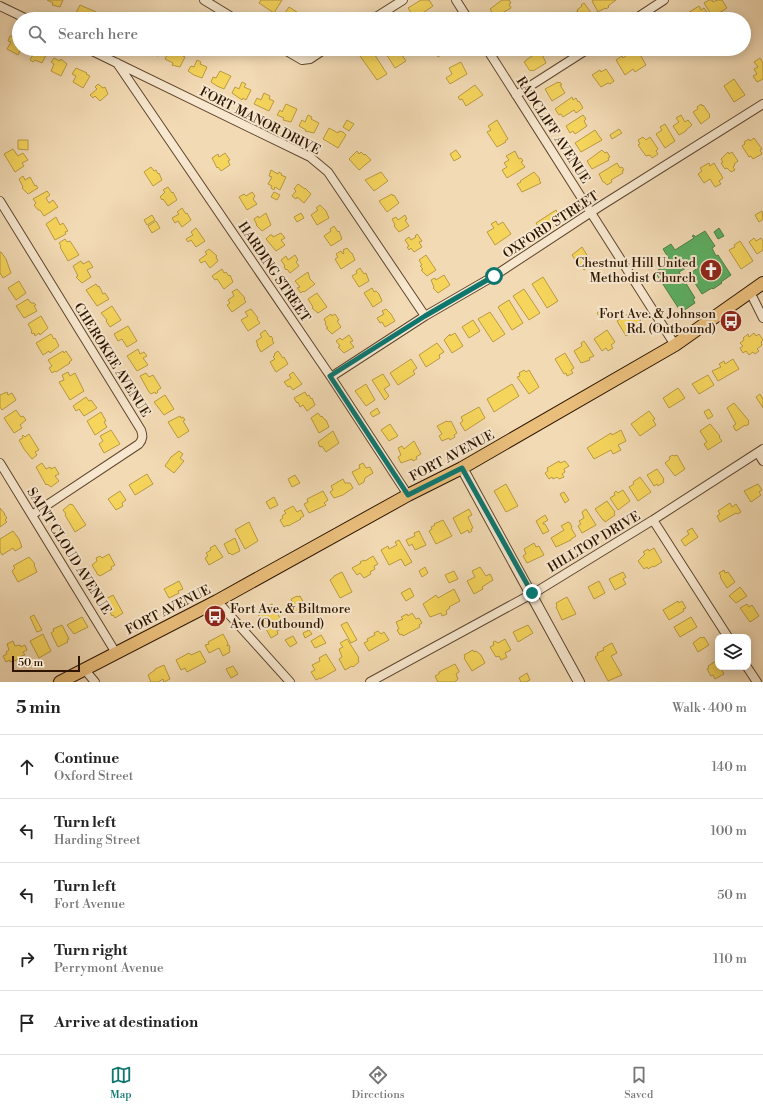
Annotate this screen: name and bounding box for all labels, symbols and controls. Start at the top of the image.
search box [12,12,751,56]
icon: search [26,23,48,45]
text: Search here [58,25,138,44]
street label: RADCLIFF AVENUE [513,74,593,186]
street label: FORT MANOR DRIVE [197,84,323,158]
street label: OXFORD STREET [500,188,602,262]
street label: HARDING STREET [235,219,313,325]
place label: Chestnut Hill United Methodist Church [575,255,697,286]
church icon: Chestnut Hill United Methodist Church [698,257,724,283]
route start [485,267,503,285]
street label: CHEROKEE AVENUE [70,300,154,420]
place label: Fort Ave. & Johnson Rd. (Outbound) [599,306,716,337]
bus stop icon: Fort Ave. & Johnson Rd. (Outbound) [718,308,744,334]
street label: FORT AVENUE [407,427,497,485]
street label: SAINT CLOUD AVENUE [23,485,115,617]
street label: HILLTOP DRIVE [545,508,643,576]
street label: FORT AVENUE [123,582,213,638]
route end [523,584,541,602]
place label: Fort Ave. & Biltmore Ave. (Outbound) [229,601,351,632]
bus stop icon: Fort Ave. & Biltmore Ave. (Outbound) [202,603,228,629]
map controls [715,634,751,670]
button: layers [715,634,751,670]
scale bar [12,654,80,673]
text: 50 m [18,656,43,670]
text: 5 min [16,697,61,719]
text: Walk · 400 m [672,700,747,716]
text: Continue [54,749,119,768]
icon: ahead [16,756,38,778]
text: 140 m [711,759,747,775]
text: Oxford Street [54,768,133,784]
text: Turn left [54,813,116,832]
icon: left [16,820,38,842]
text: 100 m [711,823,747,839]
text: Harding Street [54,832,141,848]
text: Turn left [54,877,116,896]
icon: left [16,884,38,906]
text: 50 m [717,887,747,903]
text: Fort Avenue [54,896,125,912]
text: Turn right [54,941,128,960]
icon: right [16,948,38,970]
text: 110 m [713,951,747,967]
text: Perrymont Avenue [54,960,163,976]
icon: arrive [16,1012,38,1034]
text: Arrive at destination [54,1013,198,1032]
tab: Map [110,1064,132,1102]
tab: Directions [352,1064,405,1102]
tab: Saved [624,1064,653,1102]

